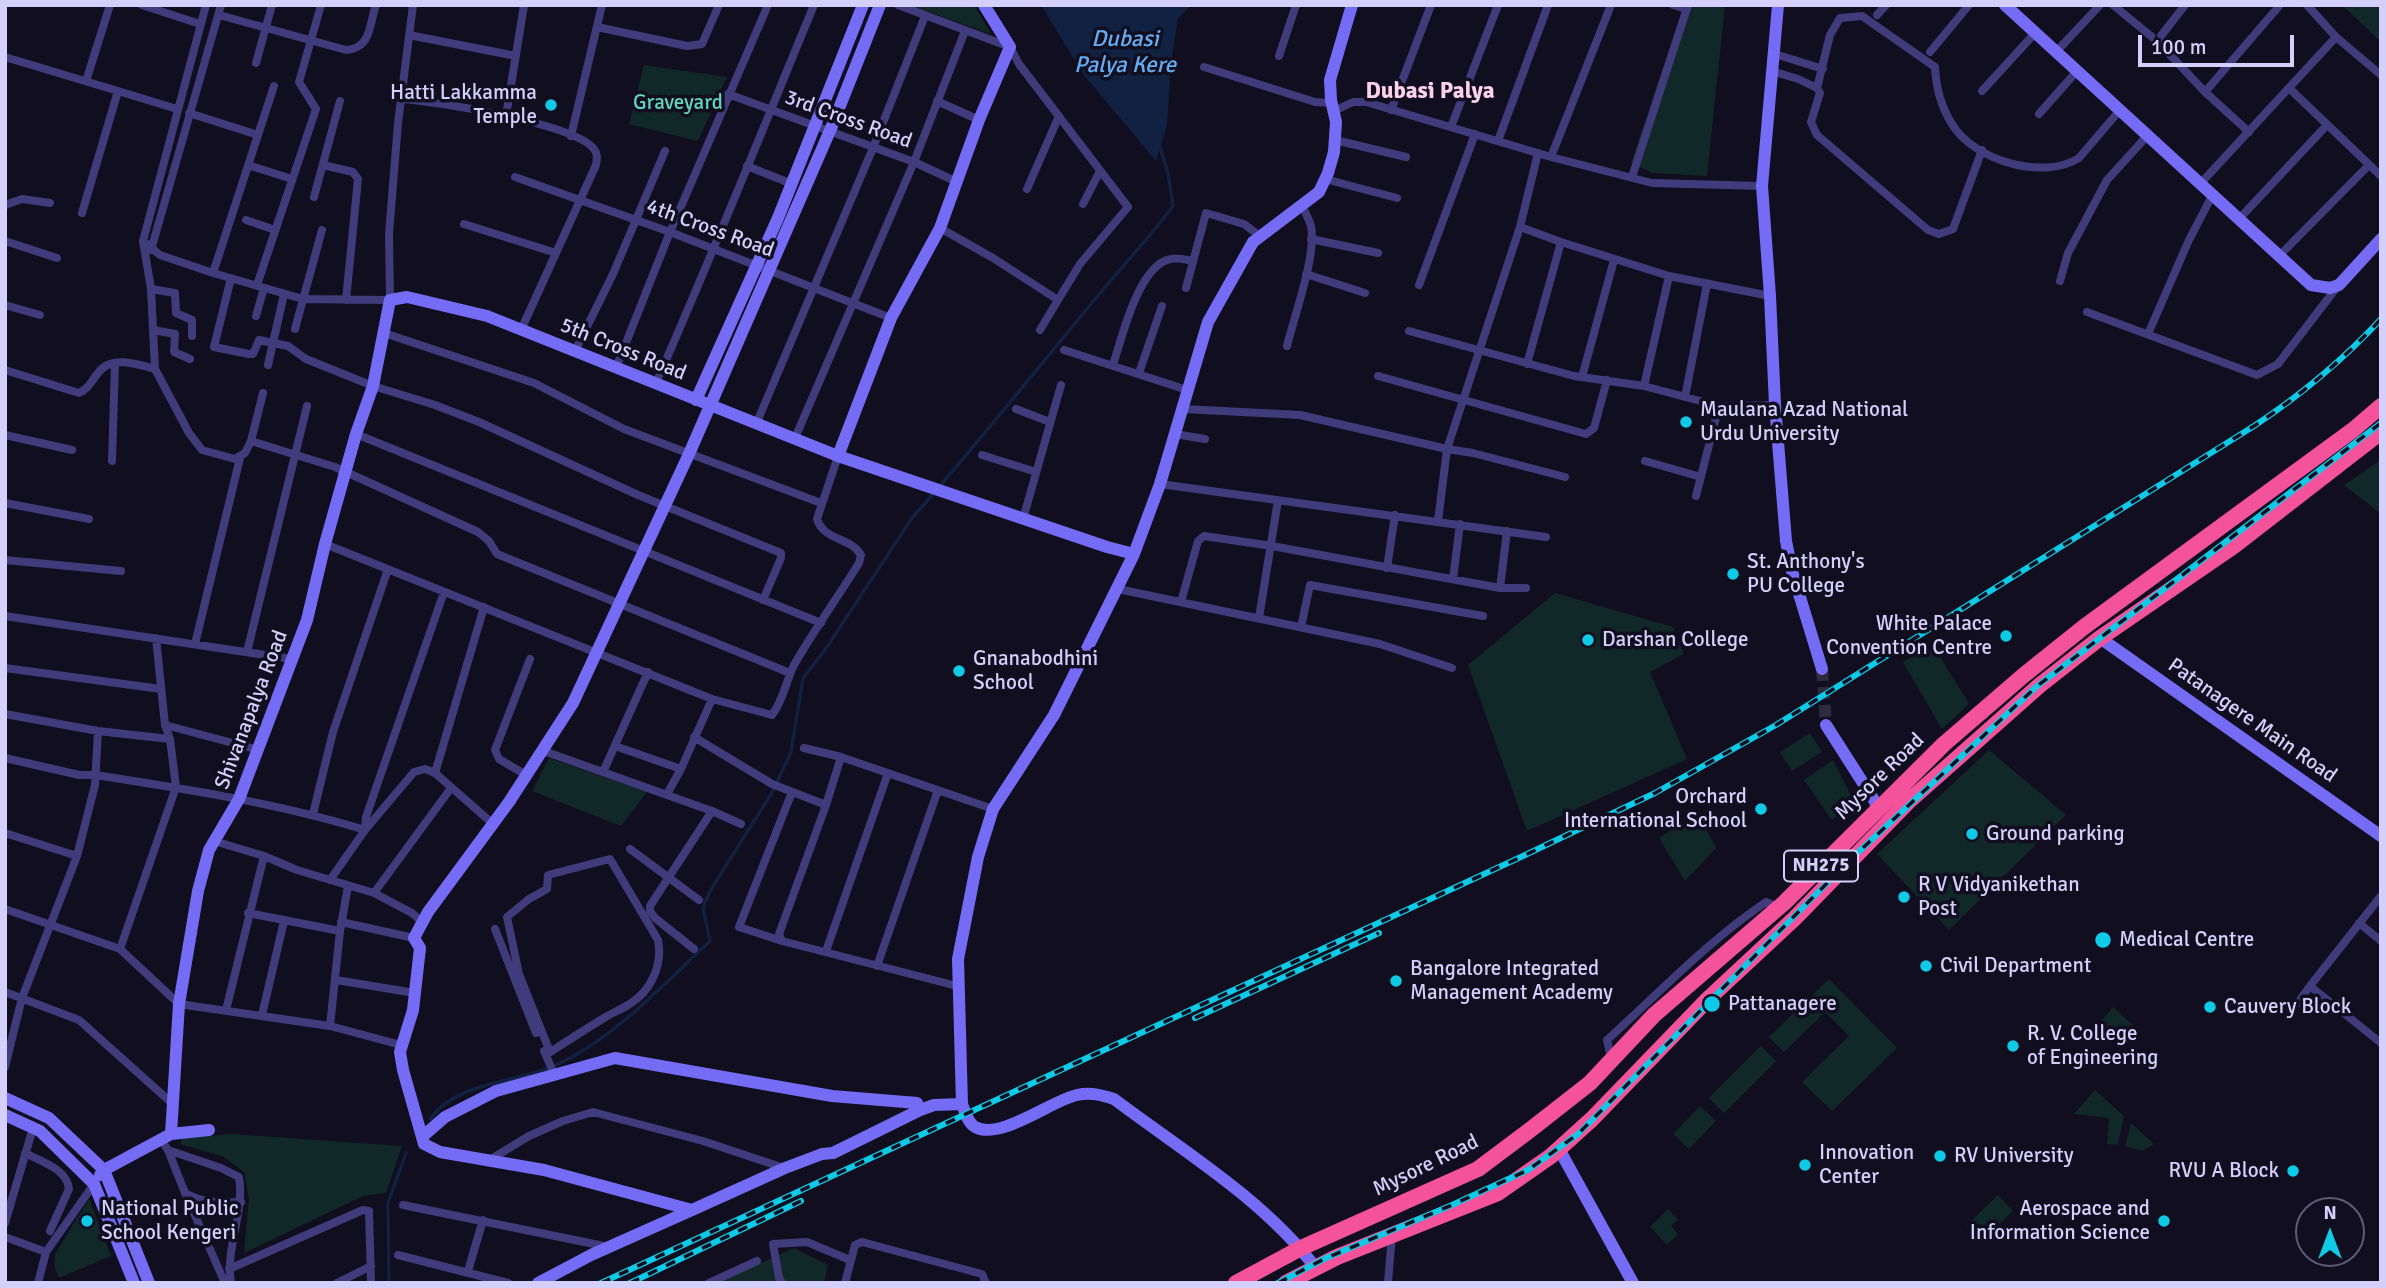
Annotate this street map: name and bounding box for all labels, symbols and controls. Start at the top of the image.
scale bar [2141,21,2297,65]
water label: Dubasi Palya Kere [1074,26,1176,80]
text: 100 m [2151,34,2206,60]
district label: Dubasi Palya [1365,78,1495,106]
place label: Hatti Lakkamma Temple [390,80,537,130]
street label: 3rd Cross Road [781,85,915,155]
park label: Graveyard [633,90,723,116]
marker: Hatti Lakkamma Temple [543,97,559,113]
street label: 4th Cross Road [643,194,777,264]
street label: 5th Cross Road [556,313,690,387]
place label: Maulana Azad National Urdu University [1700,397,1908,447]
marker: Maulana Azad National Urdu University [1678,414,1694,430]
place label: St. Anthony's PU College [1747,549,1865,599]
marker: St. Anthony's PU College [1725,566,1741,582]
place label: White Palace Convention Centre [1826,611,1992,661]
street label: Shivanapalya Road [210,627,294,793]
place label: Darshan College [1602,627,1749,653]
marker: White Palace Convention Centre [1998,628,2014,644]
marker: Darshan College [1580,632,1596,648]
place label: Gnanabodhini School [973,646,1098,696]
street label: Patanagere Main Road [2163,653,2341,789]
marker: Gnanabodhini School [951,663,967,679]
street label: Mysore Road [1830,728,1930,826]
place label: Orchard International School [1564,784,1747,834]
marker: Orchard International School [1753,801,1769,817]
place label: Ground parking [1986,821,2125,847]
marker: Ground parking [1964,826,1980,842]
road number: NH275 [1784,850,1858,881]
place label: R V Vidyanikethan Post [1918,872,2080,922]
marker: R V Vidyanikethan Post [1896,889,1912,905]
place label: Medical Centre [2119,927,2254,953]
marker: Medical Centre [2093,930,2113,950]
place label: Civil Department [1940,953,2091,979]
place label: Bangalore Integrated Management Academy [1410,956,1613,1006]
marker: Civil Department [1918,958,1934,974]
marker: Bangalore Integrated Management Academy [1388,973,1404,989]
place label: Pattanagere [1728,991,1837,1017]
marker: Pattanagere [1702,994,1722,1014]
place label: Cauvery Block [2224,994,2351,1020]
marker: Cauvery Block [2202,999,2218,1015]
place label: R. V. College of Engineering [2027,1021,2158,1071]
marker: R. V. College of Engineering [2005,1038,2021,1054]
street label: Mysore Road [1369,1130,1483,1202]
place label: Innovation Center [1819,1140,1914,1190]
place label: RV University [1954,1143,2074,1169]
marker: RV University [1932,1148,1948,1164]
marker: Innovation Center [1797,1157,1813,1173]
place label: RVU A Block [2169,1158,2279,1184]
marker: RVU A Block [2285,1163,2301,1179]
place label: National Public School Kengeri [101,1196,239,1246]
place label: Aerospace and Information Science [1970,1196,2150,1246]
north arrow [2295,1197,2365,1267]
text: N [2323,1201,2337,1225]
marker: National Public School Kengeri [79,1213,95,1229]
marker: Aerospace and Information Science [2156,1213,2172,1229]

